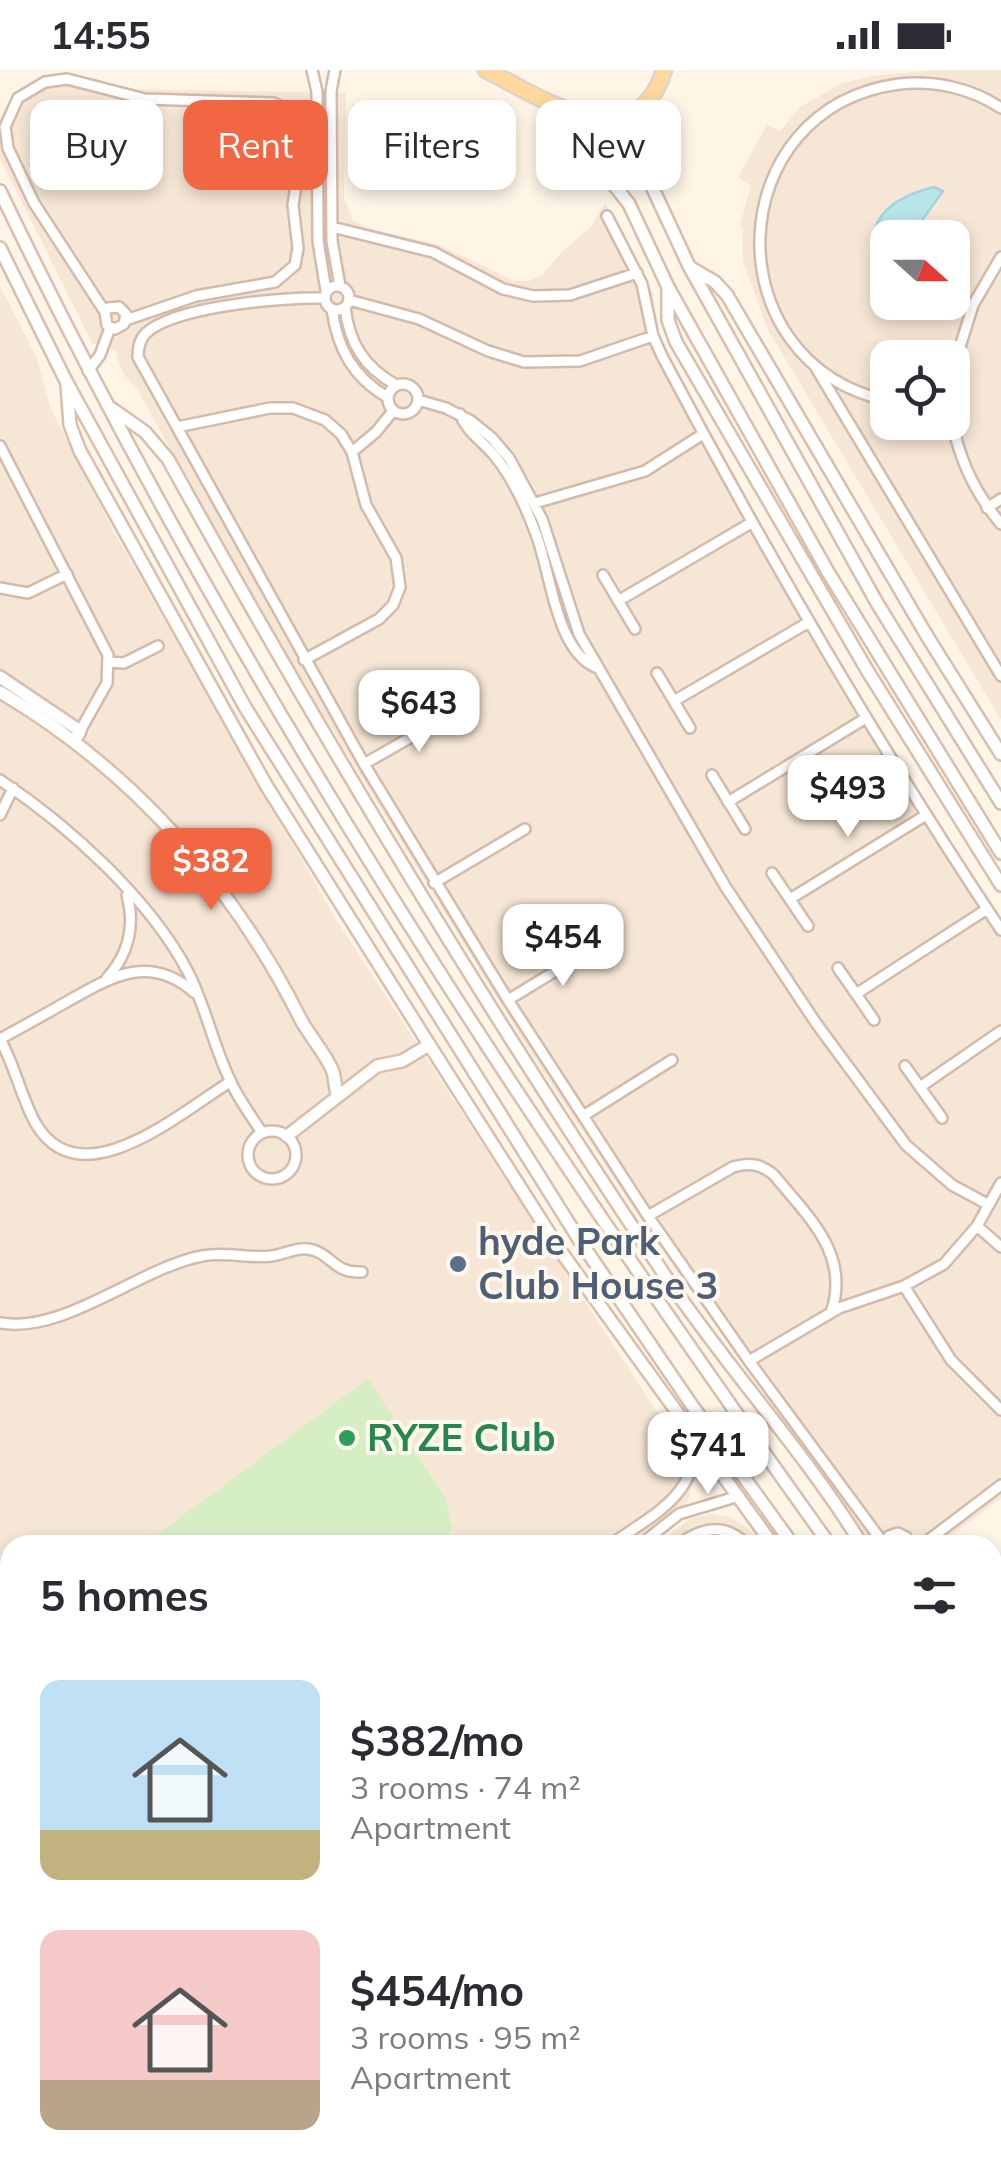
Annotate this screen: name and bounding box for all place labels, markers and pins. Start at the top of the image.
pin: $643 [360,670,478,755]
pin: $493 [789,755,907,840]
pin: $382 [152,828,270,913]
pin: $454 [504,904,622,989]
place label: hyde Park Club House 3 [478,1217,718,1309]
marker: hyde Park Club House 3 [447,1253,469,1275]
pin: $741 [649,1412,767,1497]
place label: RYZE Club [367,1413,556,1461]
marker: RYZE Club [336,1427,358,1449]

